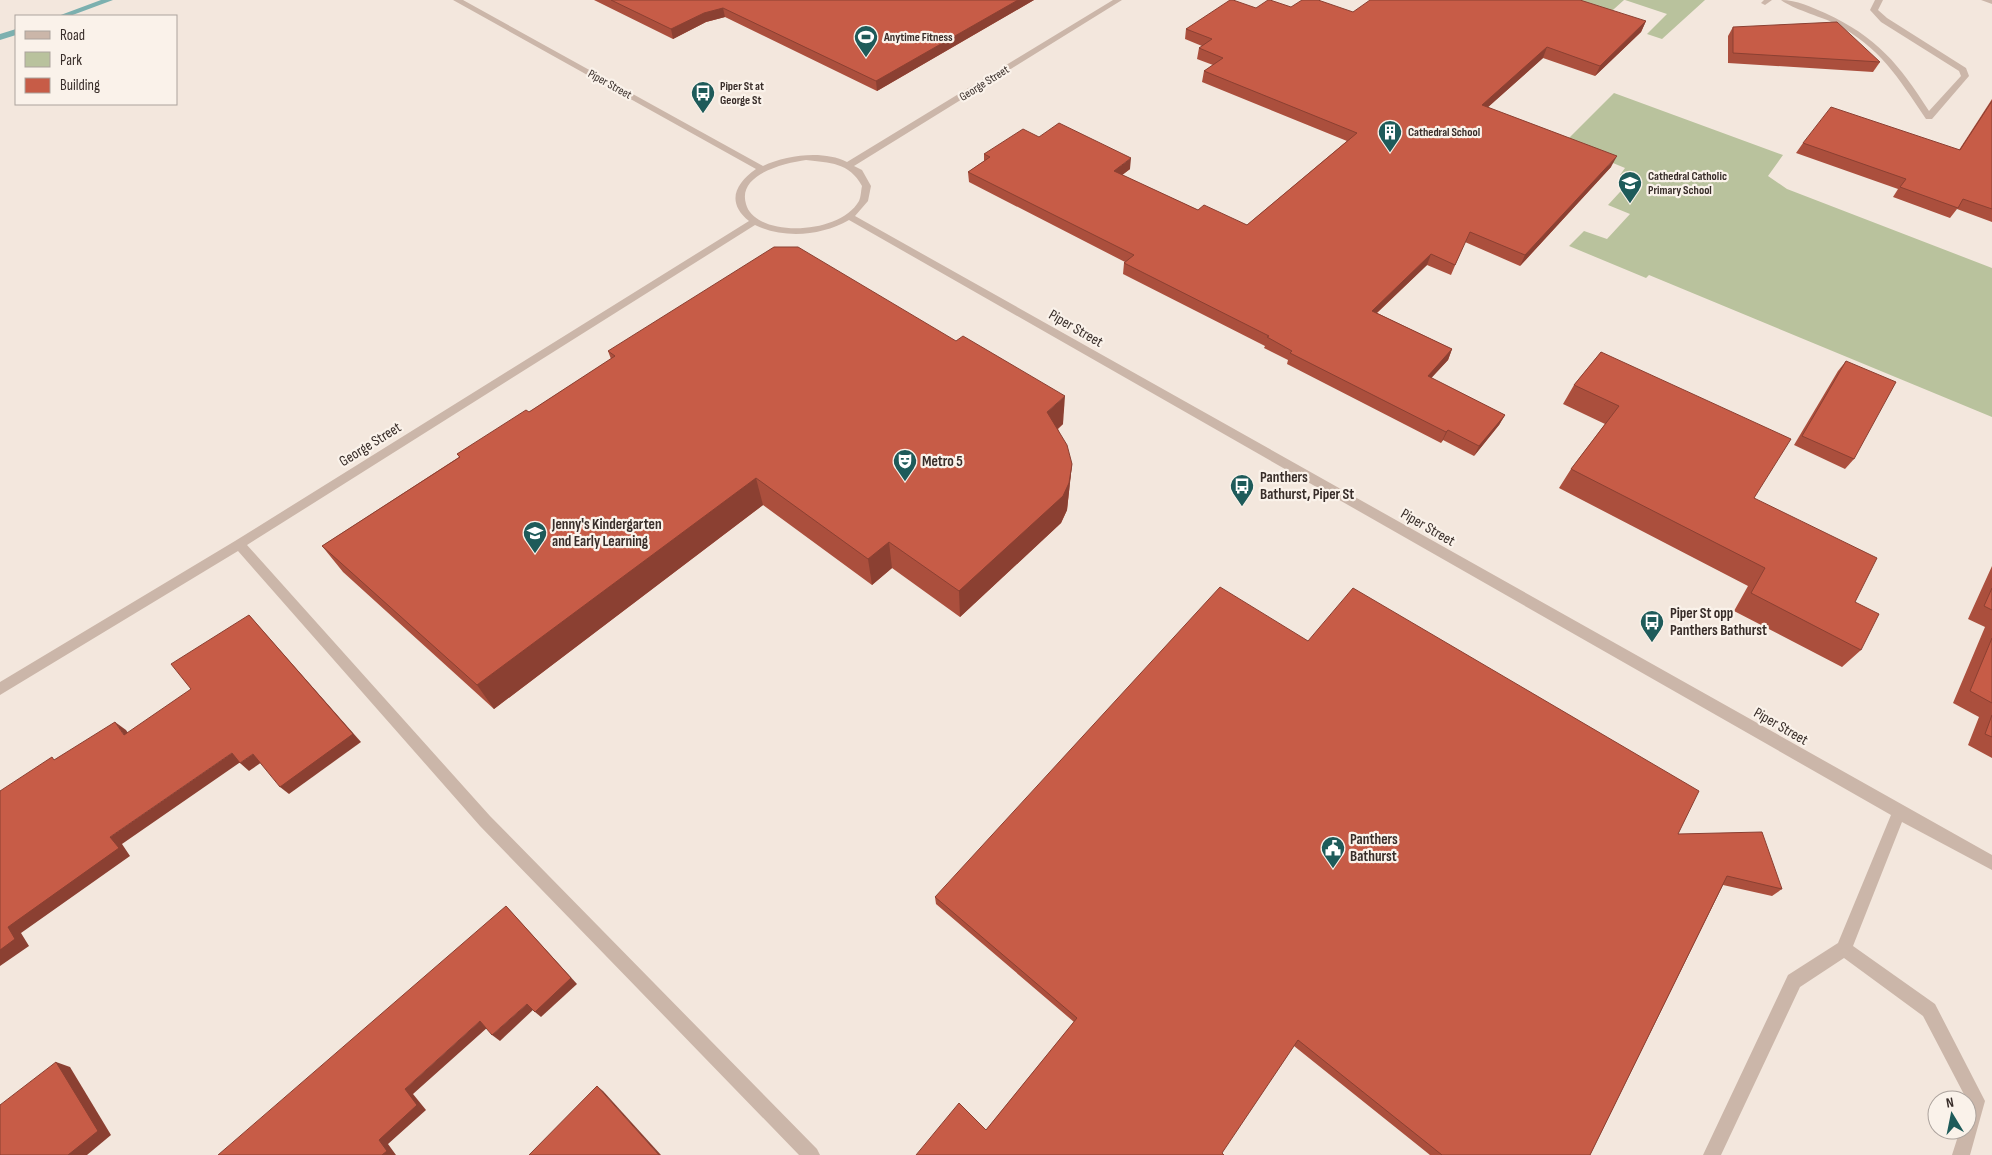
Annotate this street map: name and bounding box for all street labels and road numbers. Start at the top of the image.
street label: George Street [957,62,1012,105]
street label: Piper Street [585,66,635,103]
street label: Piper Street [1045,305,1107,352]
street label: George Street [336,418,405,471]
street label: Piper Street [1397,504,1459,551]
street label: Piper Street [1750,703,1812,750]

